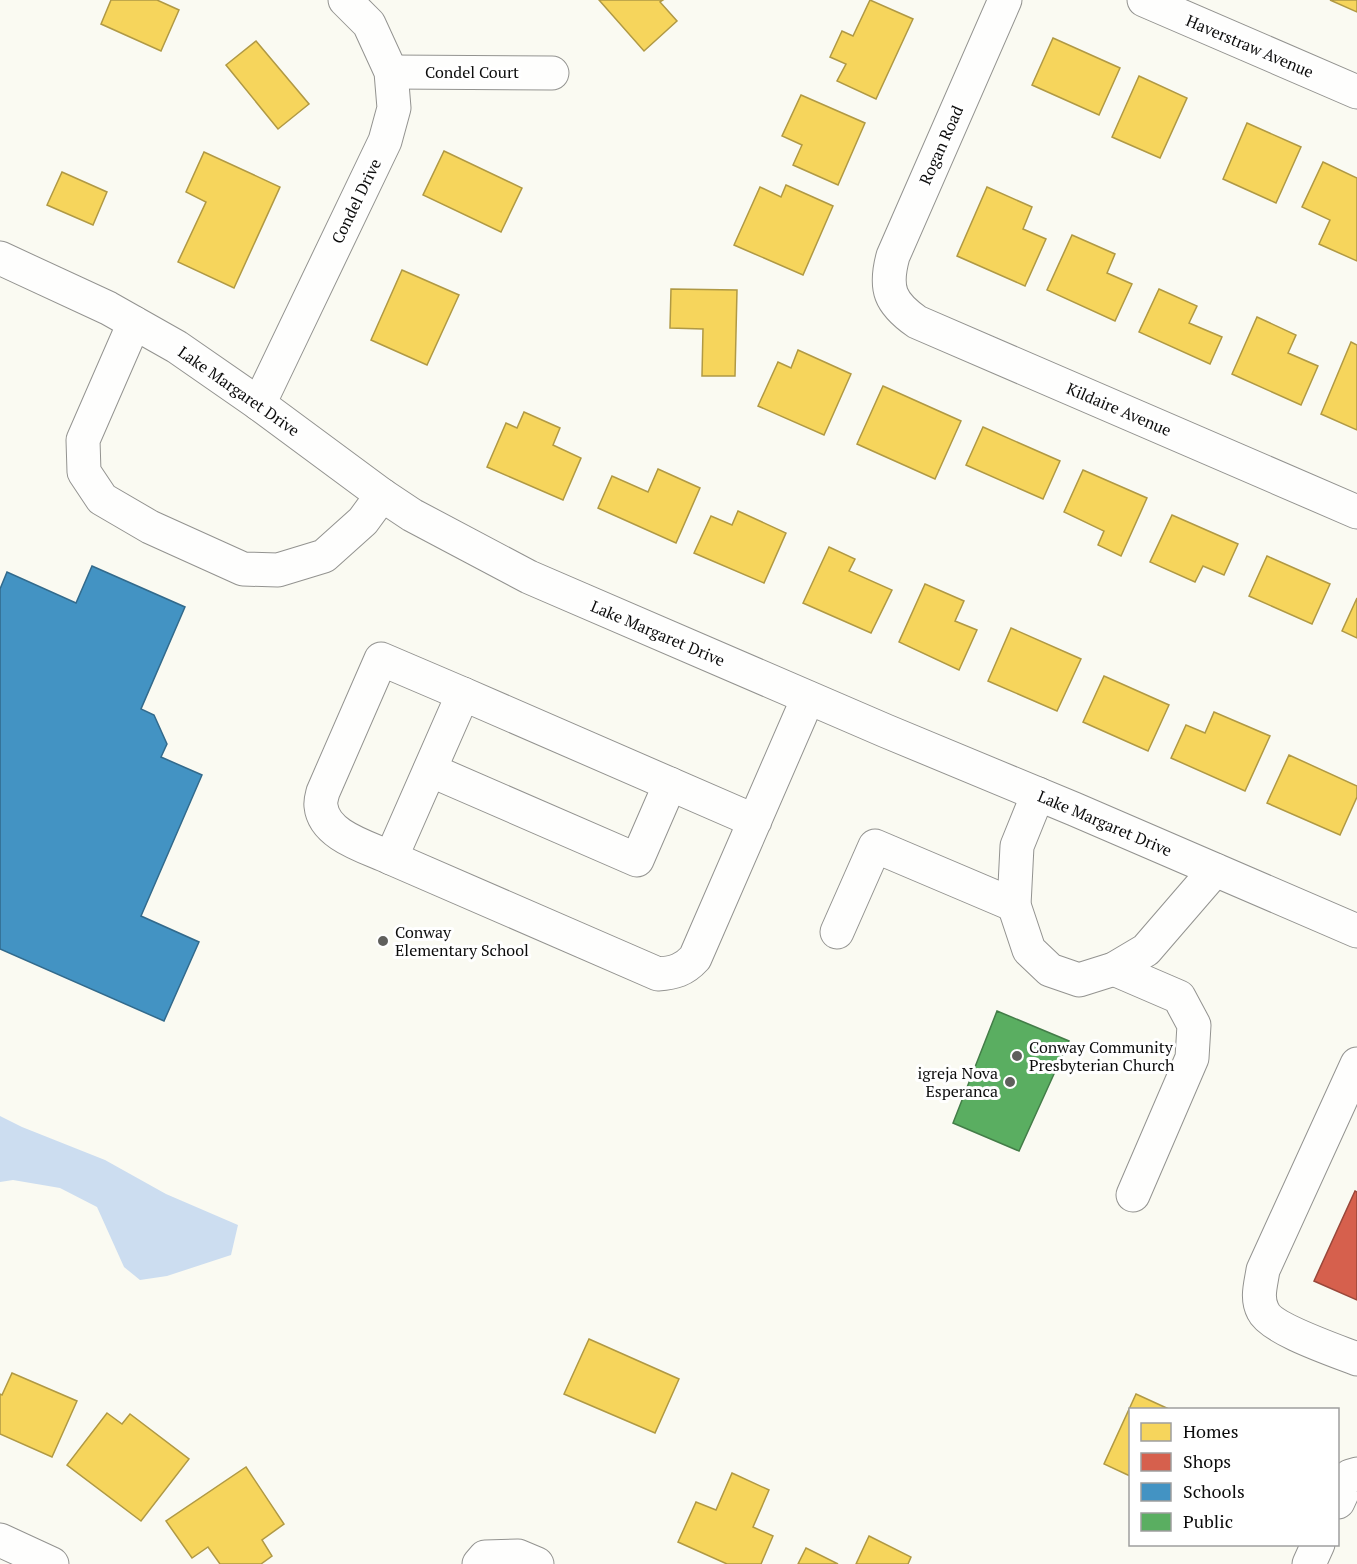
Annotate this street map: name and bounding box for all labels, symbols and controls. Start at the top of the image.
street label: Haverstraw Avenue [1183,9,1317,83]
street label: Condel Court [425,61,519,83]
street label: Rogan Road [914,102,968,188]
street label: Condel Drive [326,155,386,247]
street label: Lake Margaret Drive [174,341,304,441]
street label: Kildaire Avenue [1063,377,1175,441]
street label: Lake Margaret Drive [588,595,728,671]
street label: Lake Margaret Drive [1035,785,1175,861]
place label: Conway Elementary School [395,921,529,961]
marker: Conway Elementary School [376,934,390,948]
place label: Conway Community Presbyterian Church [1029,1036,1175,1076]
marker: Conway Community Presbyterian Church [1010,1049,1024,1063]
place label: igreja Nova Esperanca [918,1062,998,1102]
marker: igreja Nova Esperanca [1003,1075,1017,1089]
legend [1129,1408,1339,1546]
text: Homes [1183,1419,1238,1443]
text: Shops [1183,1449,1231,1473]
text: Schools [1183,1479,1245,1503]
text: Public [1183,1509,1233,1533]

